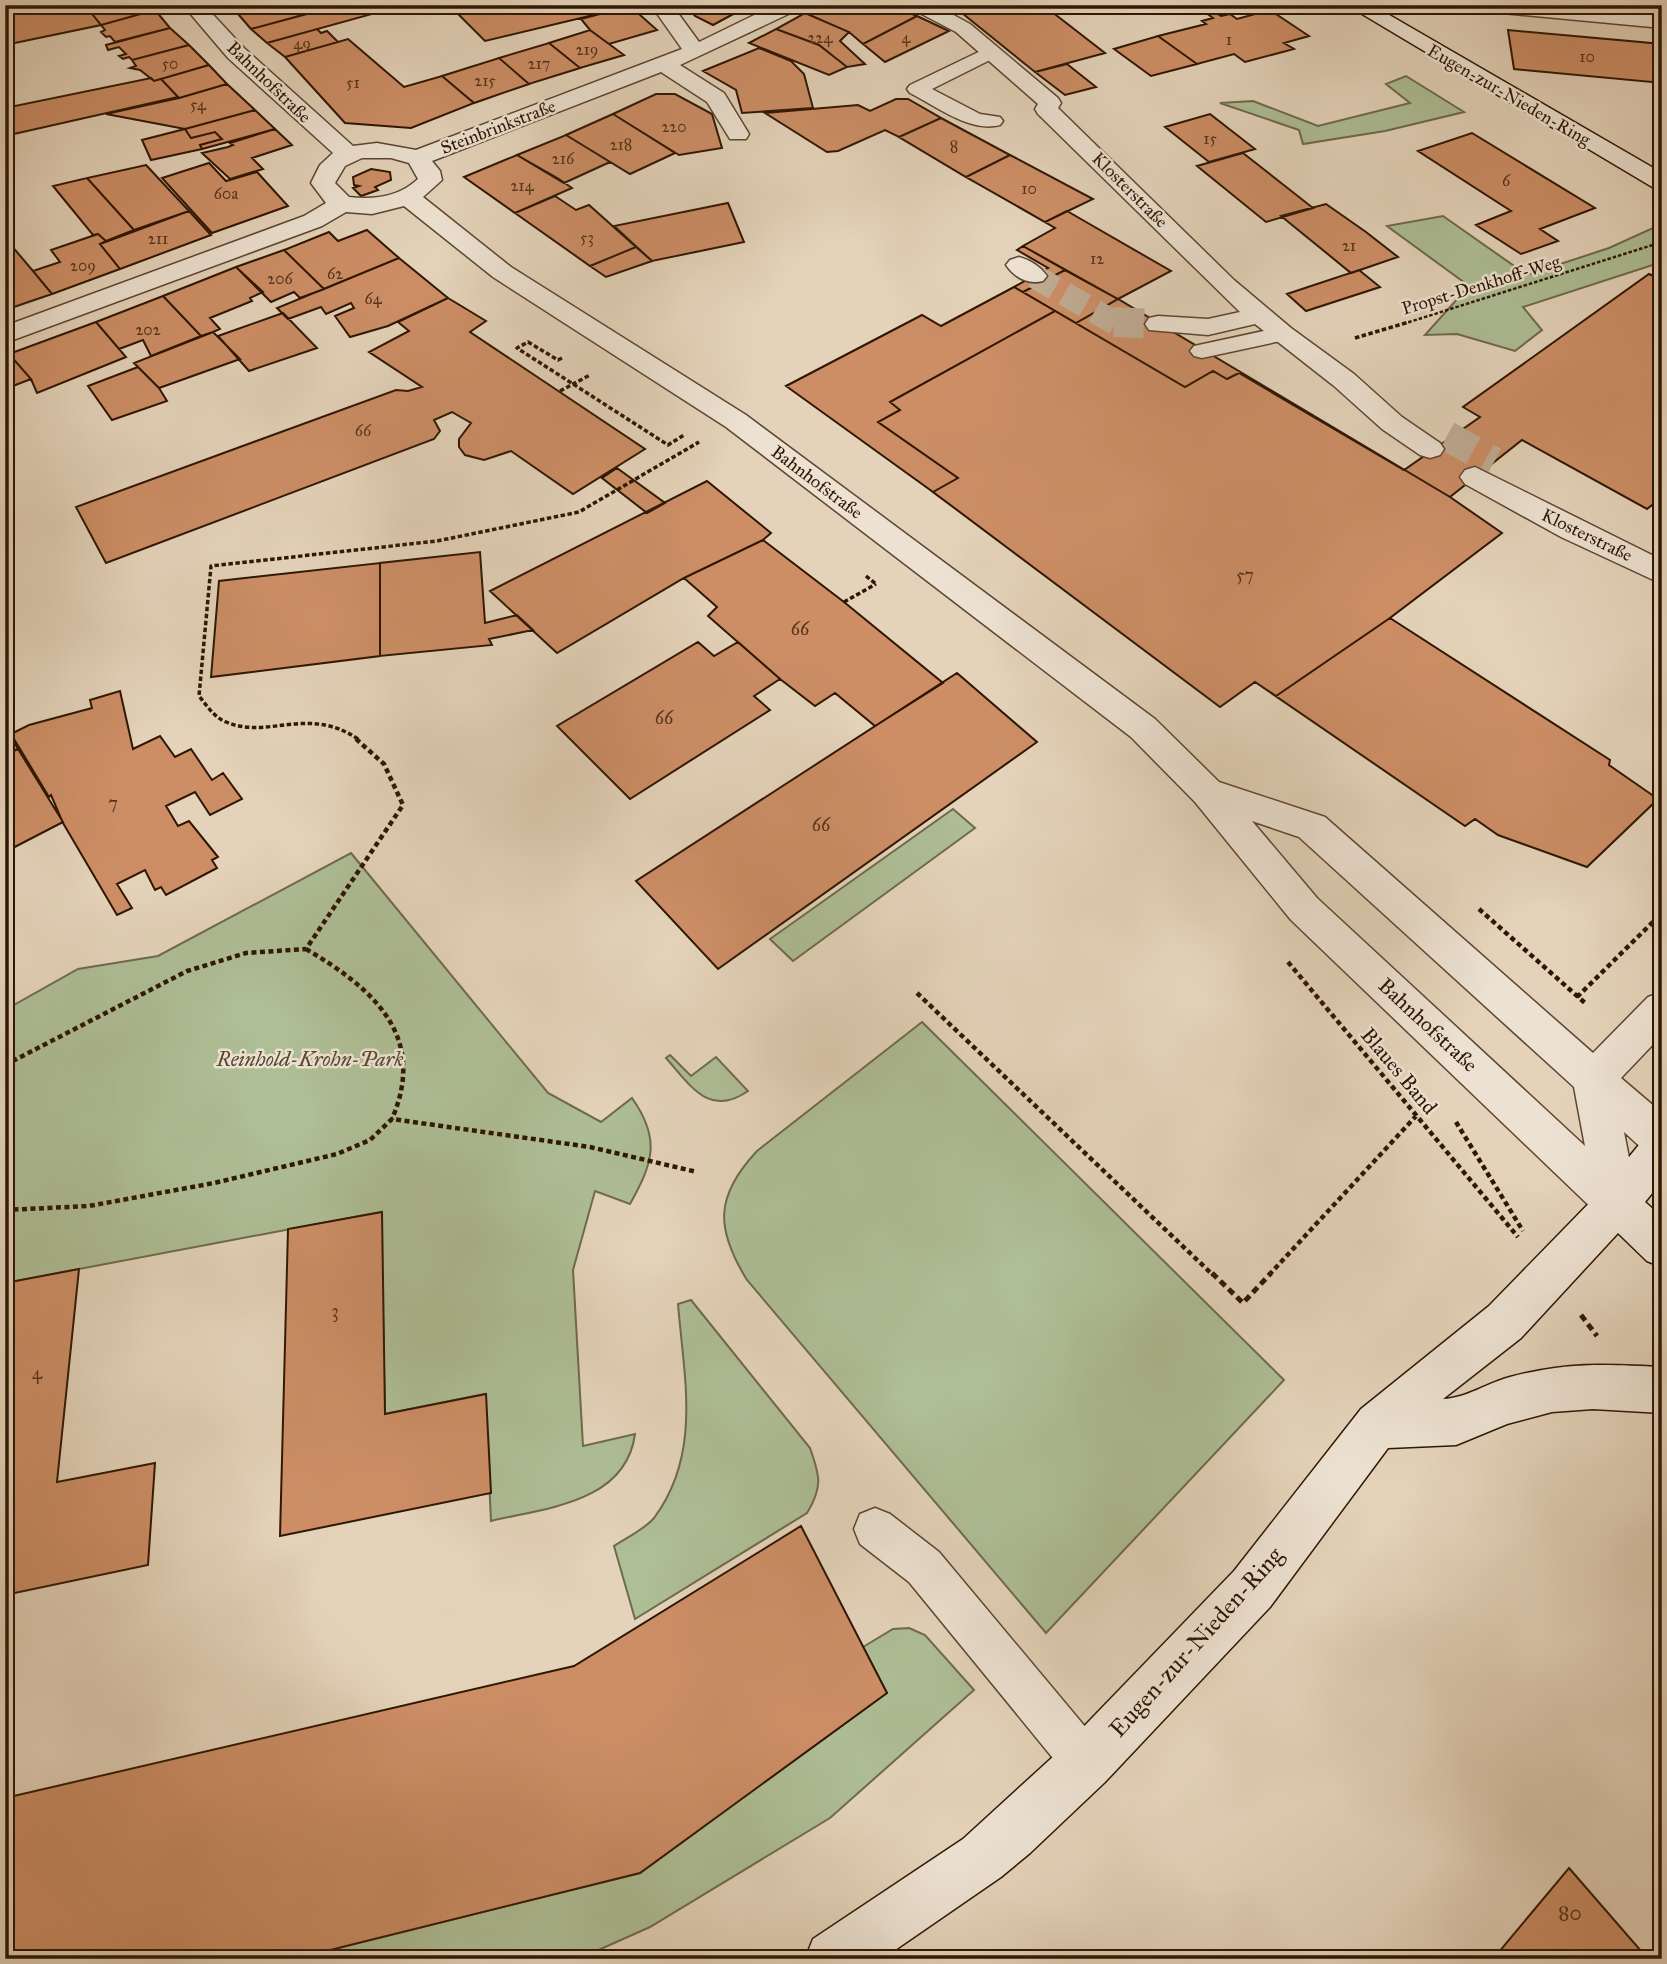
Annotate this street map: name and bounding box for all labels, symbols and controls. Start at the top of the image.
house number: 224 [808,28,833,47]
house number: 4 [902,28,912,47]
house number: 1 [1226,30,1232,49]
house number: 49 [293,34,311,53]
street label: Bahnhofstraße [222,36,316,128]
street label: Eugen-zur-Nieden-Ring [1423,39,1595,152]
house number: 219 [576,40,598,59]
house number: 10 [1579,47,1595,66]
house number: 50 [162,54,178,73]
house number: 217 [528,54,550,73]
house number: 215 [474,71,496,90]
house number: 51 [346,73,360,92]
house number: 54 [190,95,207,114]
street label: Steinbrinkstraße [437,95,559,159]
house number: 220 [661,117,687,136]
house number: 15 [1203,129,1217,148]
house number: 218 [610,135,632,154]
house number: 8 [950,137,958,156]
street label: Klosterstraße [1088,148,1172,232]
house number: 216 [552,149,575,168]
house number: 6 [1502,171,1511,190]
house number: 214 [510,176,535,195]
house number: 10 [1021,179,1037,198]
house number: 60a [214,184,238,203]
house number: 53 [580,228,594,247]
house number: 211 [148,229,168,248]
house number: 21 [1342,236,1356,255]
house number: 12 [1090,249,1104,268]
street label: Propst-Denkhoff-Weg [1399,250,1564,321]
house number: 209 [70,256,96,275]
house number: 62 [327,264,343,283]
house number: 206 [267,269,294,288]
house number: 64 [364,289,383,308]
house number: 202 [135,320,161,339]
house number: 66 [355,421,372,440]
street label: Bahnhofstraße [767,441,867,523]
street label: Klosterstraße [1538,504,1636,566]
house number: 57 [1236,564,1254,586]
house number: 66 [791,618,810,640]
house number: 66 [655,707,674,729]
house number: 7 [108,792,118,814]
house number: 66 [812,814,831,836]
street label: Bahnhofstraße [1373,972,1483,1078]
street label: Blaues Band [1355,1022,1443,1120]
park label: Reinhold-Krohn-Park [215,1046,404,1072]
house number: 3 [331,1300,339,1322]
house number: 4 [32,1362,43,1384]
street label: Eugen-zur-Nieden-Ring [1103,1540,1290,1743]
house number: 80 [1558,1900,1582,1926]

